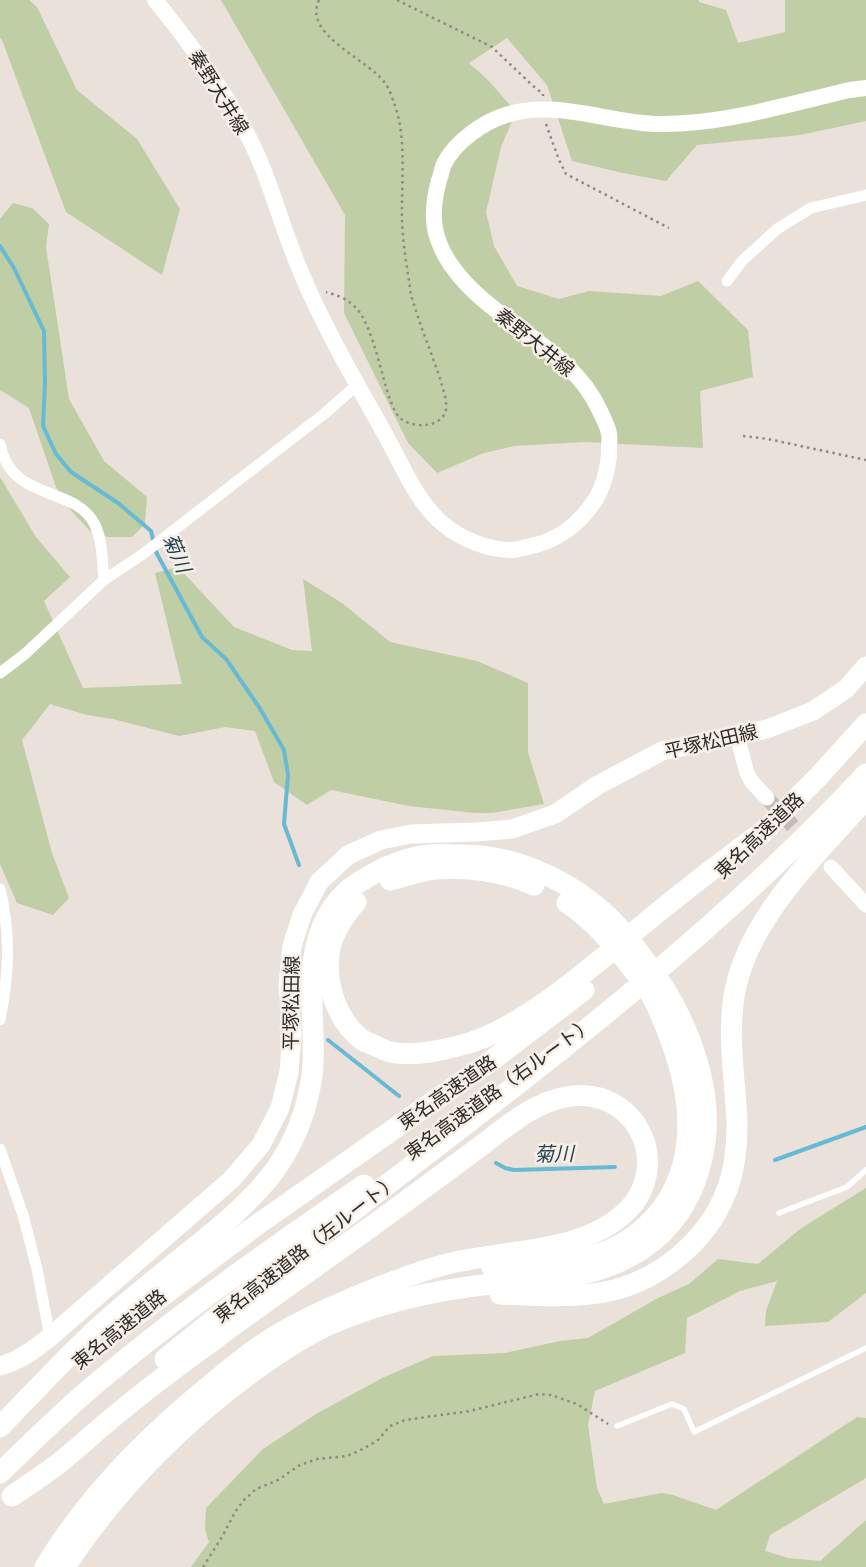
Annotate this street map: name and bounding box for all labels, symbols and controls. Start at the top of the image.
street label: 秦野大井線 [184,45,254,139]
street label: 秦野大井線 [491,303,579,381]
water label: 菊川 [157,530,198,578]
street label: 平塚松田線 [662,719,760,763]
street label: 東名高速道路 [710,787,808,883]
street label: 平塚松田線 [278,955,304,1051]
street label: 東名高速道路（右ルート） [400,1012,598,1164]
street label: 東名高速道路 [394,1050,500,1134]
water label: 菊川 [534,1141,576,1167]
street label: 東名高速道路（左ルート） [209,1168,403,1328]
street label: 東名高速道路 [67,1284,171,1374]

